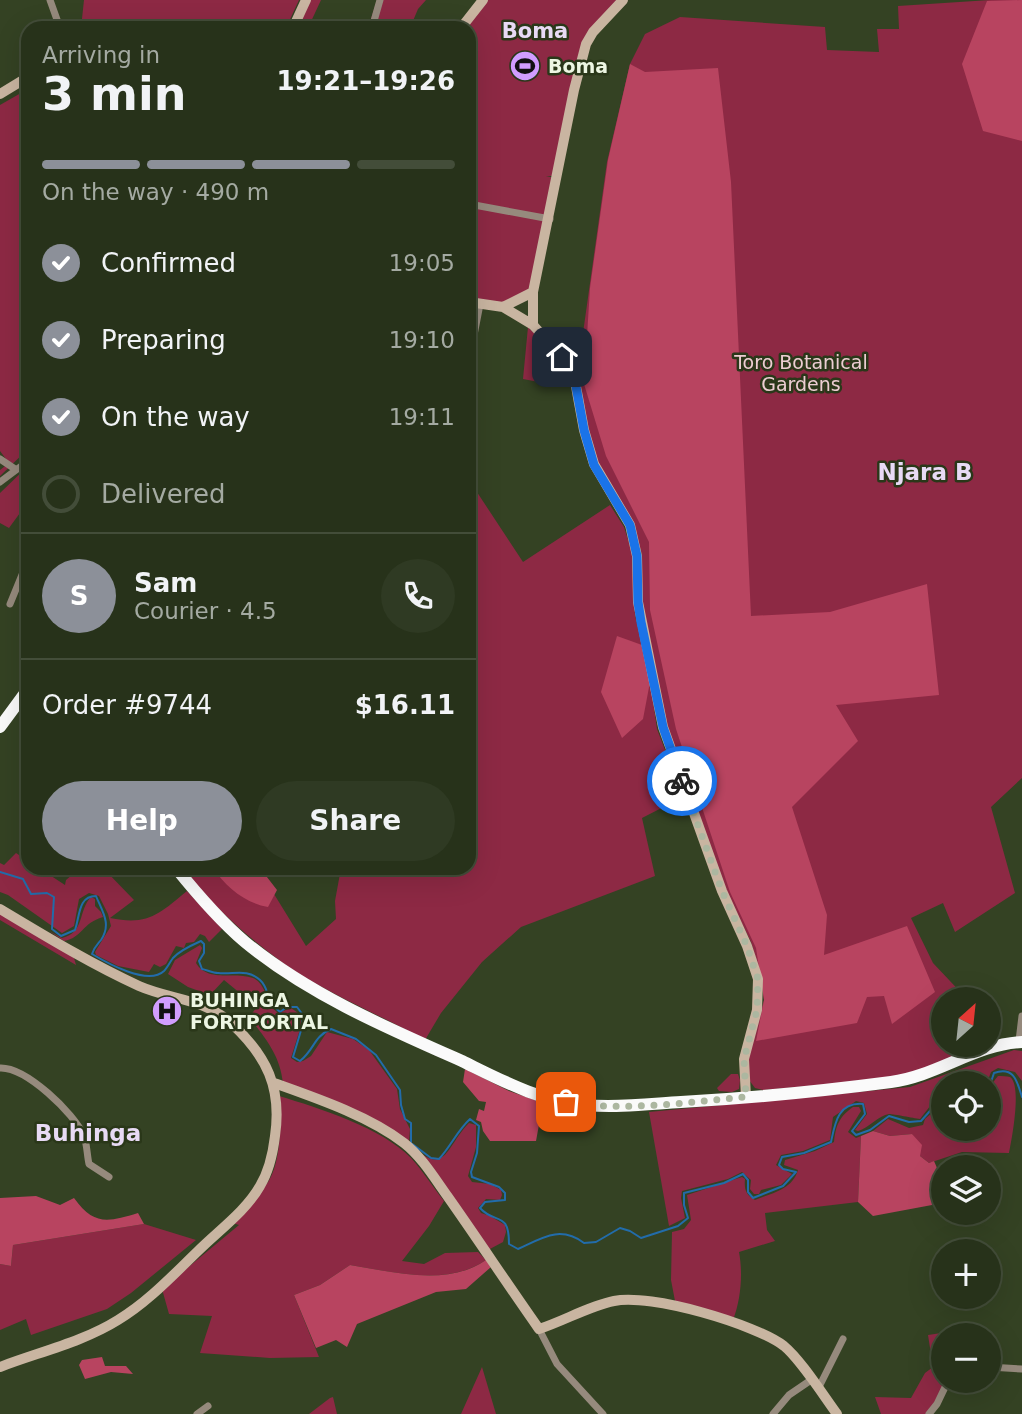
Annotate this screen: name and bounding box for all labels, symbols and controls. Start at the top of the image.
district label: Boma [502,19,568,43]
text: Arriving in [42,42,160,68]
sports icon: Boma [508,49,542,83]
place label: Boma [548,55,608,77]
text: 19:21–19:26 [276,66,455,96]
text: 3 min [42,67,186,121]
text: On the way · 490 m [42,179,269,205]
icon: check [42,244,80,282]
text: Confirmed [101,248,236,278]
text: 19:05 [389,250,455,276]
icon: check [42,321,80,359]
text: Preparing [101,325,226,355]
text: 19:10 [389,327,455,353]
pin [532,327,592,387]
icon: home [543,338,581,376]
park label: Toro Botanical Gardens [733,351,868,395]
icon: check [42,398,80,436]
text: On the way [101,402,250,432]
text: 19:11 [389,404,455,430]
district label: Njara B [877,459,973,485]
text: Delivered [101,479,225,509]
button: phone [381,559,455,633]
text: Sam [134,568,197,598]
text: S [70,581,88,611]
text: Courier · 4.5 [134,598,277,624]
text: Order #9744 [42,690,212,720]
text: $16.11 [355,690,455,720]
courier [647,746,717,816]
icon: bike [663,762,701,800]
button: Help [42,781,242,861]
button: Share [256,781,455,861]
north arrow [931,987,1001,1057]
map controls [931,987,1001,1393]
place label: BUHINGA FORTPORTAL [190,989,328,1033]
hospital icon: BUHINGA FORTPORTAL [150,994,184,1028]
button: locate [931,1071,1001,1141]
pin [536,1072,596,1132]
icon: bag [547,1083,585,1121]
district label: Buhinga [35,1120,141,1146]
button: layers [931,1155,1001,1225]
button: + [931,1239,1001,1309]
button: − [931,1323,1001,1393]

